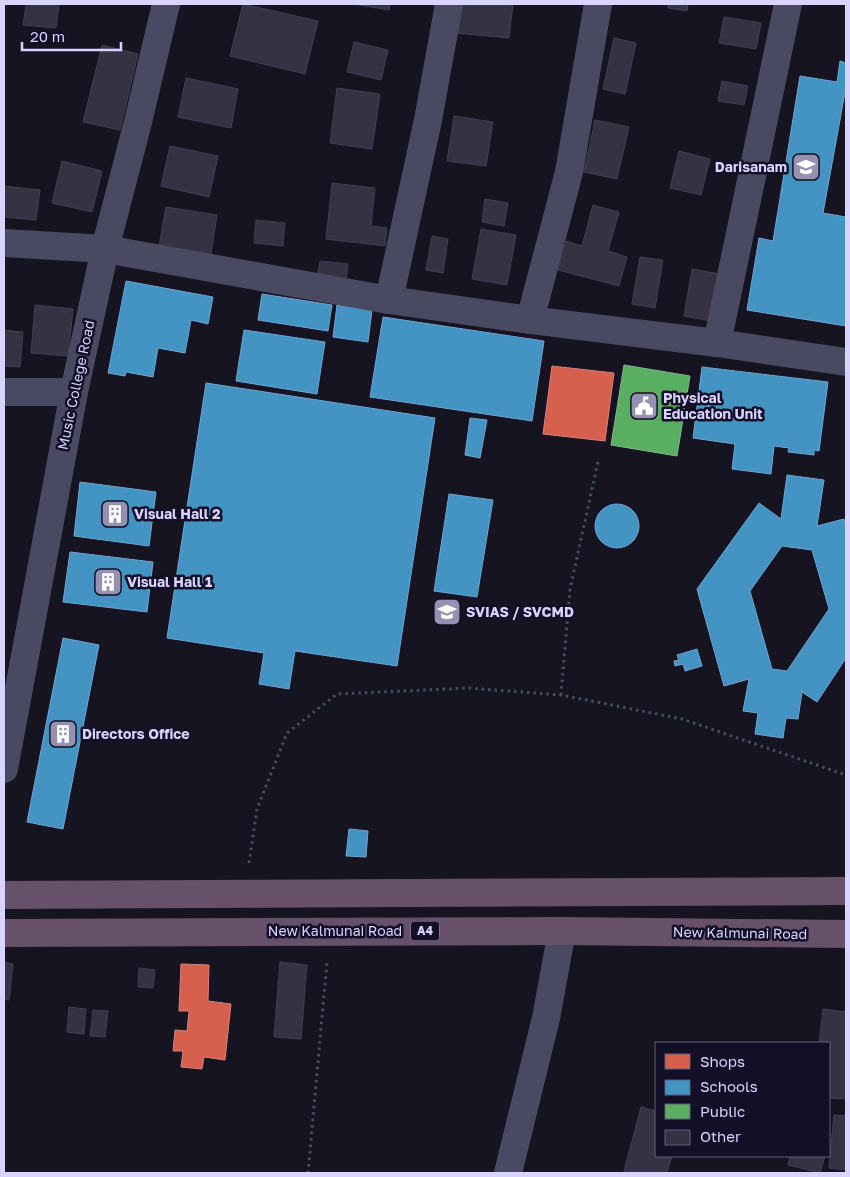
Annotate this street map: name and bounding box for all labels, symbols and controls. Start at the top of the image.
scale bar [22,20,121,52]
text: 20 m [30,27,65,45]
school or university icon: Darisanam [791,152,821,182]
place label: Darisanam [715,158,787,175]
street label: Music College Road [53,318,98,451]
place label: Physical Education Unit [663,389,763,422]
public building icon: Physical Education Unit [629,391,659,421]
building icon: Visual Hall 2 [100,499,130,529]
place label: Visual Hall 2 [134,505,221,522]
building icon: Visual Hall 1 [93,567,123,597]
place label: Visual Hall 1 [127,573,212,590]
school or university icon: SVIAS / SVCMD [432,597,462,627]
place label: SVIAS / SVCMD [466,603,574,620]
building icon: Directors Office [48,719,78,749]
place label: Directors Office [82,725,190,742]
road number: A4 [411,921,439,940]
street label: New Kalmunai Road [268,922,402,939]
street label: New Kalmunai Road [673,923,807,942]
legend [655,1042,830,1157]
text: Shops [700,1052,745,1070]
text: Schools [700,1077,758,1095]
text: Public [700,1102,745,1120]
text: Other [700,1127,741,1145]

